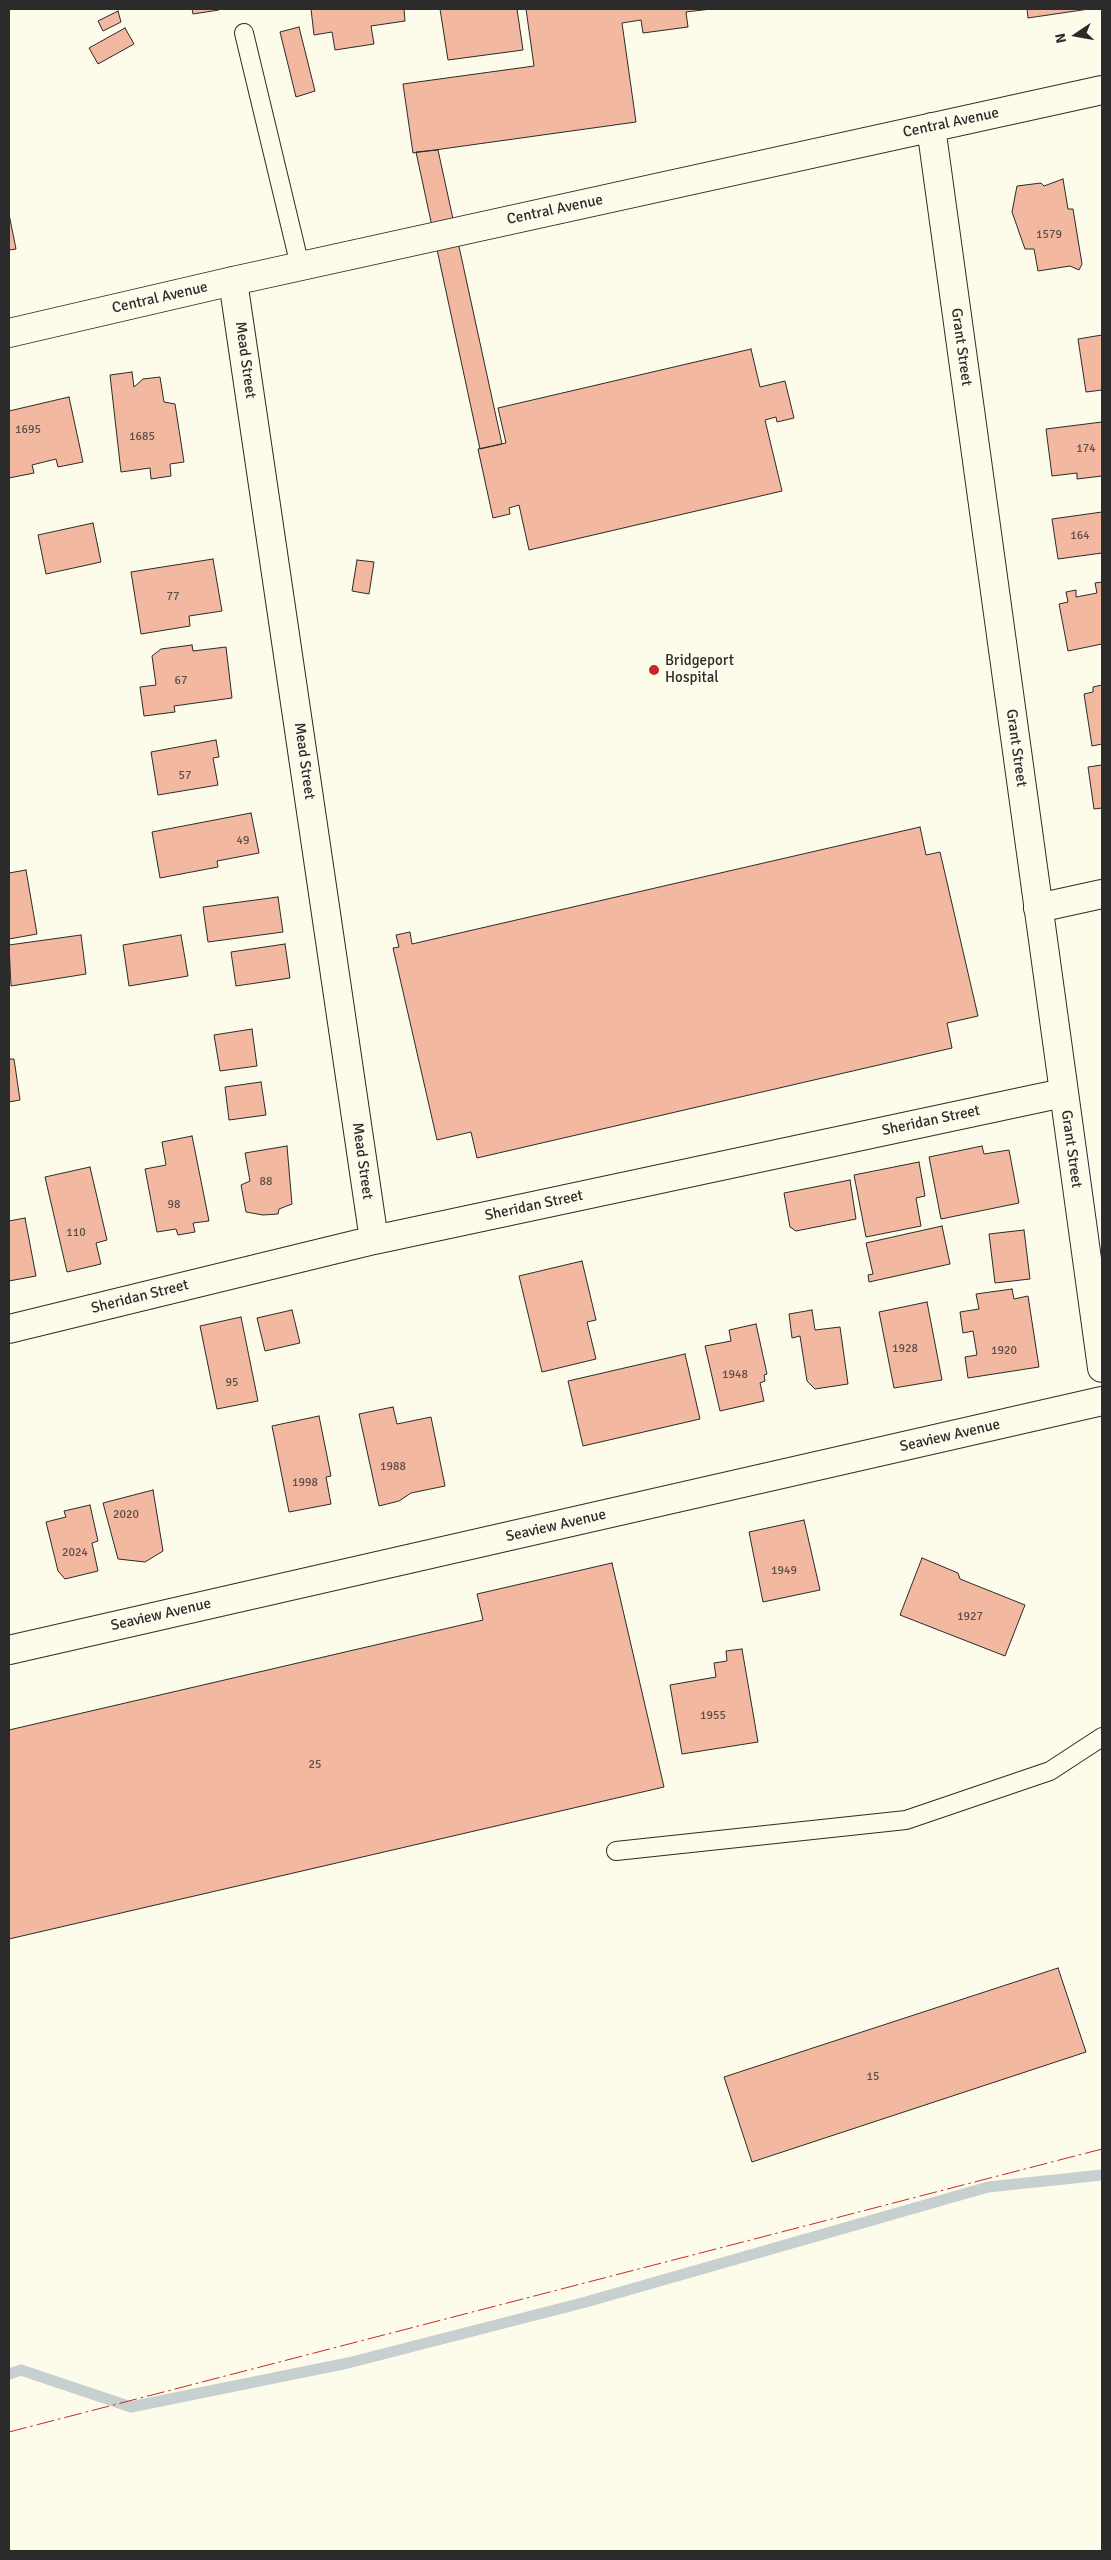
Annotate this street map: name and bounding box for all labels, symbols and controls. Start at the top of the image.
north arrow [1051,10,1101,60]
text: N [1052,32,1070,45]
street label: Central Avenue [901,104,1001,142]
street label: Central Avenue [505,191,605,229]
house number: 1579 [1036,228,1062,242]
street label: Central Avenue [110,278,210,318]
street label: Grant Street [947,307,975,387]
street label: Mead Street [231,320,259,400]
house number: 1695 [15,423,41,437]
house number: 1685 [129,430,155,444]
house number: 174 [1076,442,1096,456]
house number: 164 [1070,529,1090,543]
house number: 77 [167,590,179,604]
place label: Bridgeport Hospital [665,652,734,687]
marker: Bridgeport Hospital [647,663,661,677]
house number: 67 [175,674,187,688]
street label: Grant Street [1002,708,1030,788]
street label: Mead Street [290,721,318,801]
house number: 57 [179,769,191,783]
house number: 49 [237,834,249,848]
street label: Sheridan Street [880,1102,982,1140]
street label: Grant Street [1057,1109,1085,1189]
street label: Mead Street [348,1121,376,1201]
house number: 88 [260,1175,272,1189]
street label: Sheridan Street [483,1187,585,1225]
house number: 98 [168,1198,180,1212]
house number: 110 [66,1226,86,1240]
street label: Sheridan Street [89,1276,191,1318]
house number: 1928 [892,1342,918,1356]
house number: 1920 [991,1344,1017,1358]
house number: 1948 [722,1368,748,1382]
house number: 95 [226,1376,238,1390]
street label: Seaview Avenue [898,1416,1002,1456]
house number: 1988 [380,1460,406,1474]
house number: 1998 [292,1476,318,1490]
street label: Seaview Avenue [504,1506,608,1546]
house number: 2020 [113,1508,139,1522]
house number: 2024 [62,1546,88,1560]
house number: 1949 [771,1564,797,1578]
street label: Seaview Avenue [109,1595,213,1635]
house number: 1927 [957,1610,983,1624]
house number: 1955 [700,1709,726,1723]
house number: 25 [309,1758,321,1772]
house number: 15 [867,2070,879,2084]

